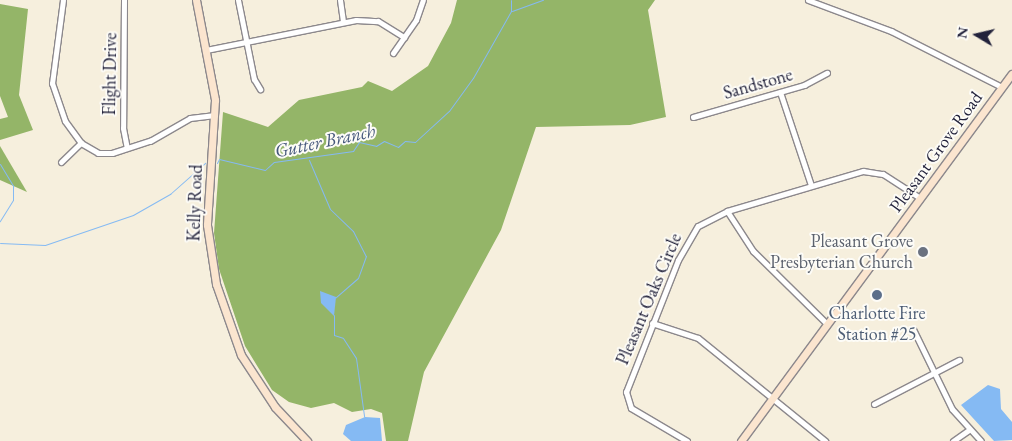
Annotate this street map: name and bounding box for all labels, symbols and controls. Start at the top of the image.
north arrow [952,10,1002,60]
text: N [952,26,972,40]
street label: Flight Drive [98,32,122,116]
street label: Sandstone [721,64,795,104]
street label: Pleasant Grove Road [885,88,987,216]
water label: Gutter Branch [273,119,377,163]
street label: Kelly Road [183,164,207,242]
street label: Pleasant Oaks Circle [612,230,686,368]
place label: Pleasant Grove Presbyterian Church [770,231,913,274]
marker: Pleasant Grove Presbyterian Church [917,246,929,258]
marker: Charlotte Fire Station #25 [871,289,883,301]
place label: Charlotte Fire Station #25 [828,303,926,346]

